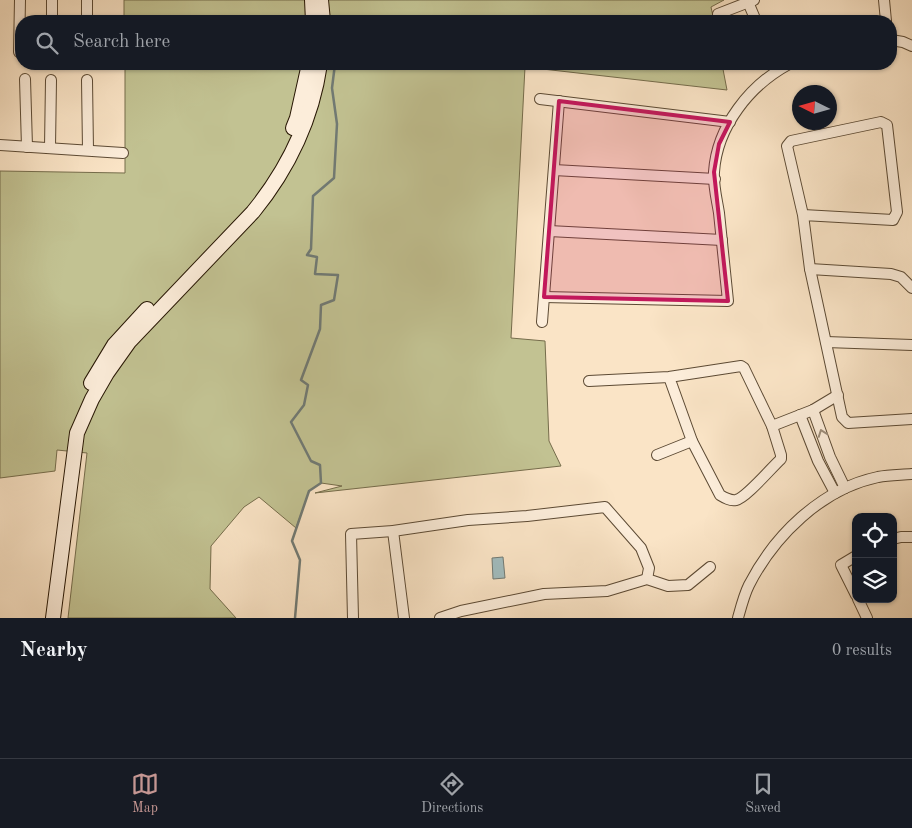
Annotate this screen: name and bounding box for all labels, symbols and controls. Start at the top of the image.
search box [15,15,897,70]
icon: search [33,29,61,57]
text: Search here [73,33,170,52]
north arrow [792,85,837,130]
one-way arrow [817,430,827,438]
map controls [852,513,897,603]
button: locate [852,513,897,558]
button: layers [852,558,897,603]
text: Nearby [20,640,88,661]
text: 0 results [832,643,892,659]
tab: Map [131,770,159,817]
tab: Directions [421,770,483,817]
tab: Saved [745,770,781,817]

